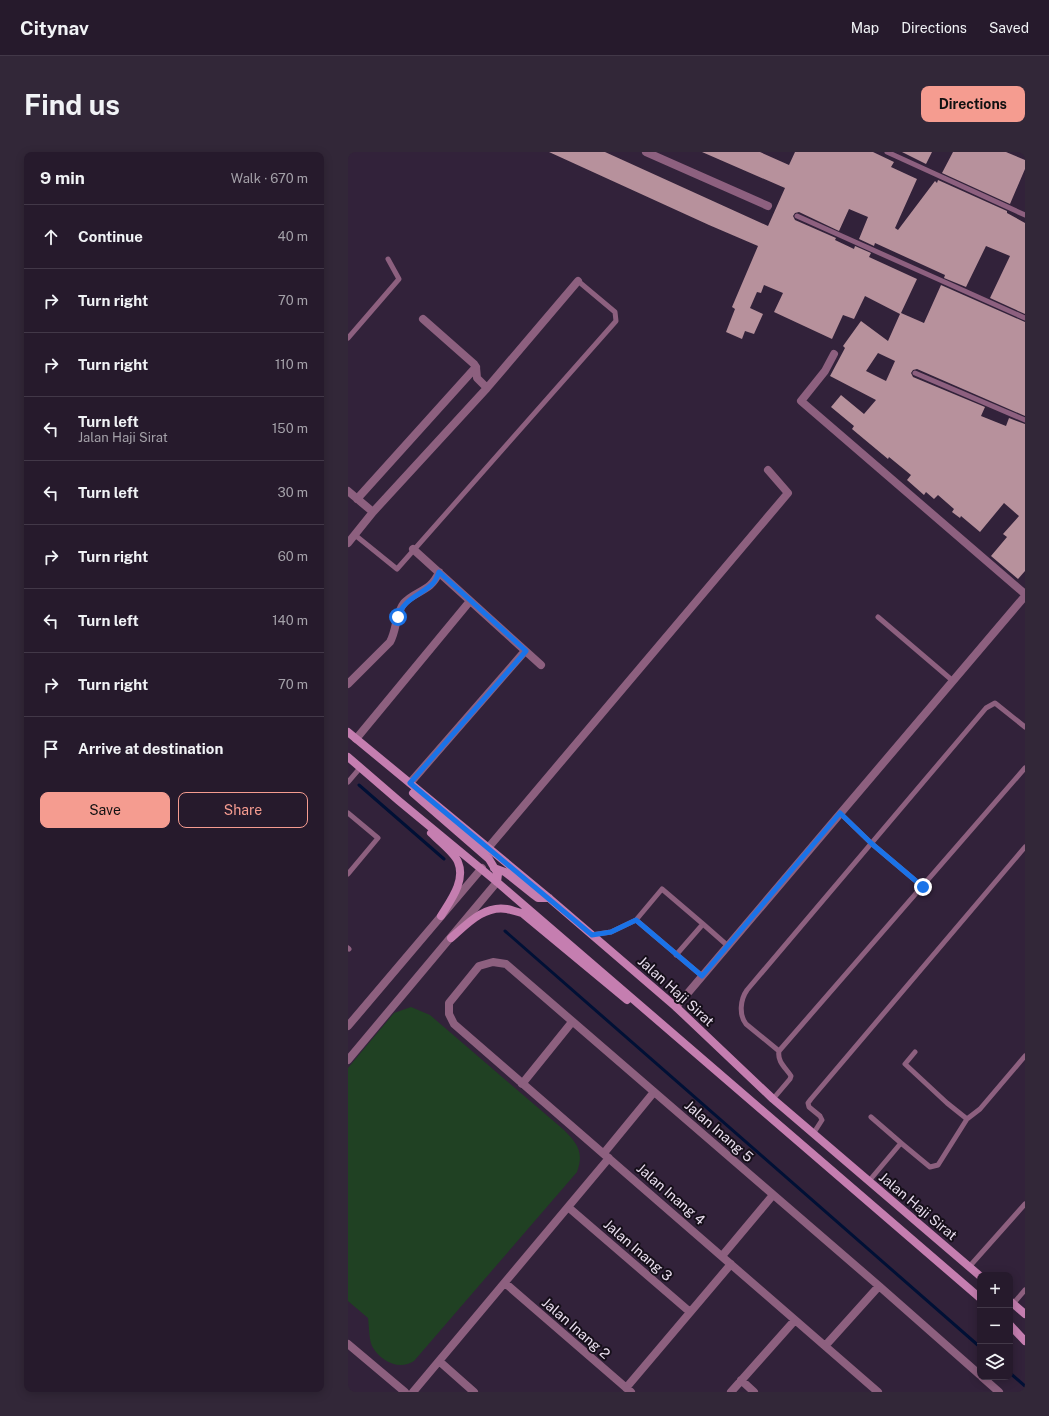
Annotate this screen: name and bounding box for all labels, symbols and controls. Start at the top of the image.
text: Citynav [20,17,89,39]
text: Map [851,20,879,36]
text: Directions [901,20,967,36]
text: Saved [989,20,1029,36]
button: Directions [921,86,1025,122]
text: Find us [24,88,120,121]
text: 9 min [40,168,85,188]
text: Walk · 670 m [231,171,308,186]
icon: ahead [40,226,62,248]
text: Continue [78,228,143,245]
text: 40 m [277,229,308,244]
icon: right [40,290,62,312]
text: Turn right [78,292,148,309]
text: 70 m [278,293,308,308]
icon: right [40,354,62,376]
text: Turn right [78,356,148,373]
text: 110 m [275,357,308,372]
text: Turn left [78,413,139,430]
icon: left [40,418,62,440]
text: 150 m [272,421,308,436]
text: Jalan Haji Sirat [78,430,168,445]
icon: left [40,482,62,504]
text: Turn left [78,484,139,501]
text: 30 m [278,485,308,500]
icon: right [40,546,62,568]
text: Turn right [78,548,148,565]
text: 60 m [278,549,308,564]
route start [389,608,407,626]
icon: left [40,610,62,632]
text: Turn left [78,612,139,629]
text: 140 m [272,613,308,628]
icon: right [40,674,62,696]
text: Turn right [78,676,148,693]
text: 70 m [278,677,308,692]
icon: arrive [40,738,62,760]
text: Arrive at destination [78,740,223,757]
button: Save [40,792,170,828]
button: Share [178,792,308,828]
route end [914,878,932,896]
street label: Jalan Haji Sirat [635,953,717,1029]
street label: Jalan Inang 5 [681,1097,757,1165]
street label: Jalan Inang 4 [634,1160,709,1228]
street label: Jalan Haji Sirat [876,1169,960,1243]
street label: Jalan Inang 3 [601,1216,676,1284]
map controls [977,1272,1013,1380]
button: + [977,1272,1013,1308]
street label: Jalan Inang 2 [539,1294,613,1362]
button: − [977,1308,1013,1344]
button: layers [977,1344,1013,1380]

